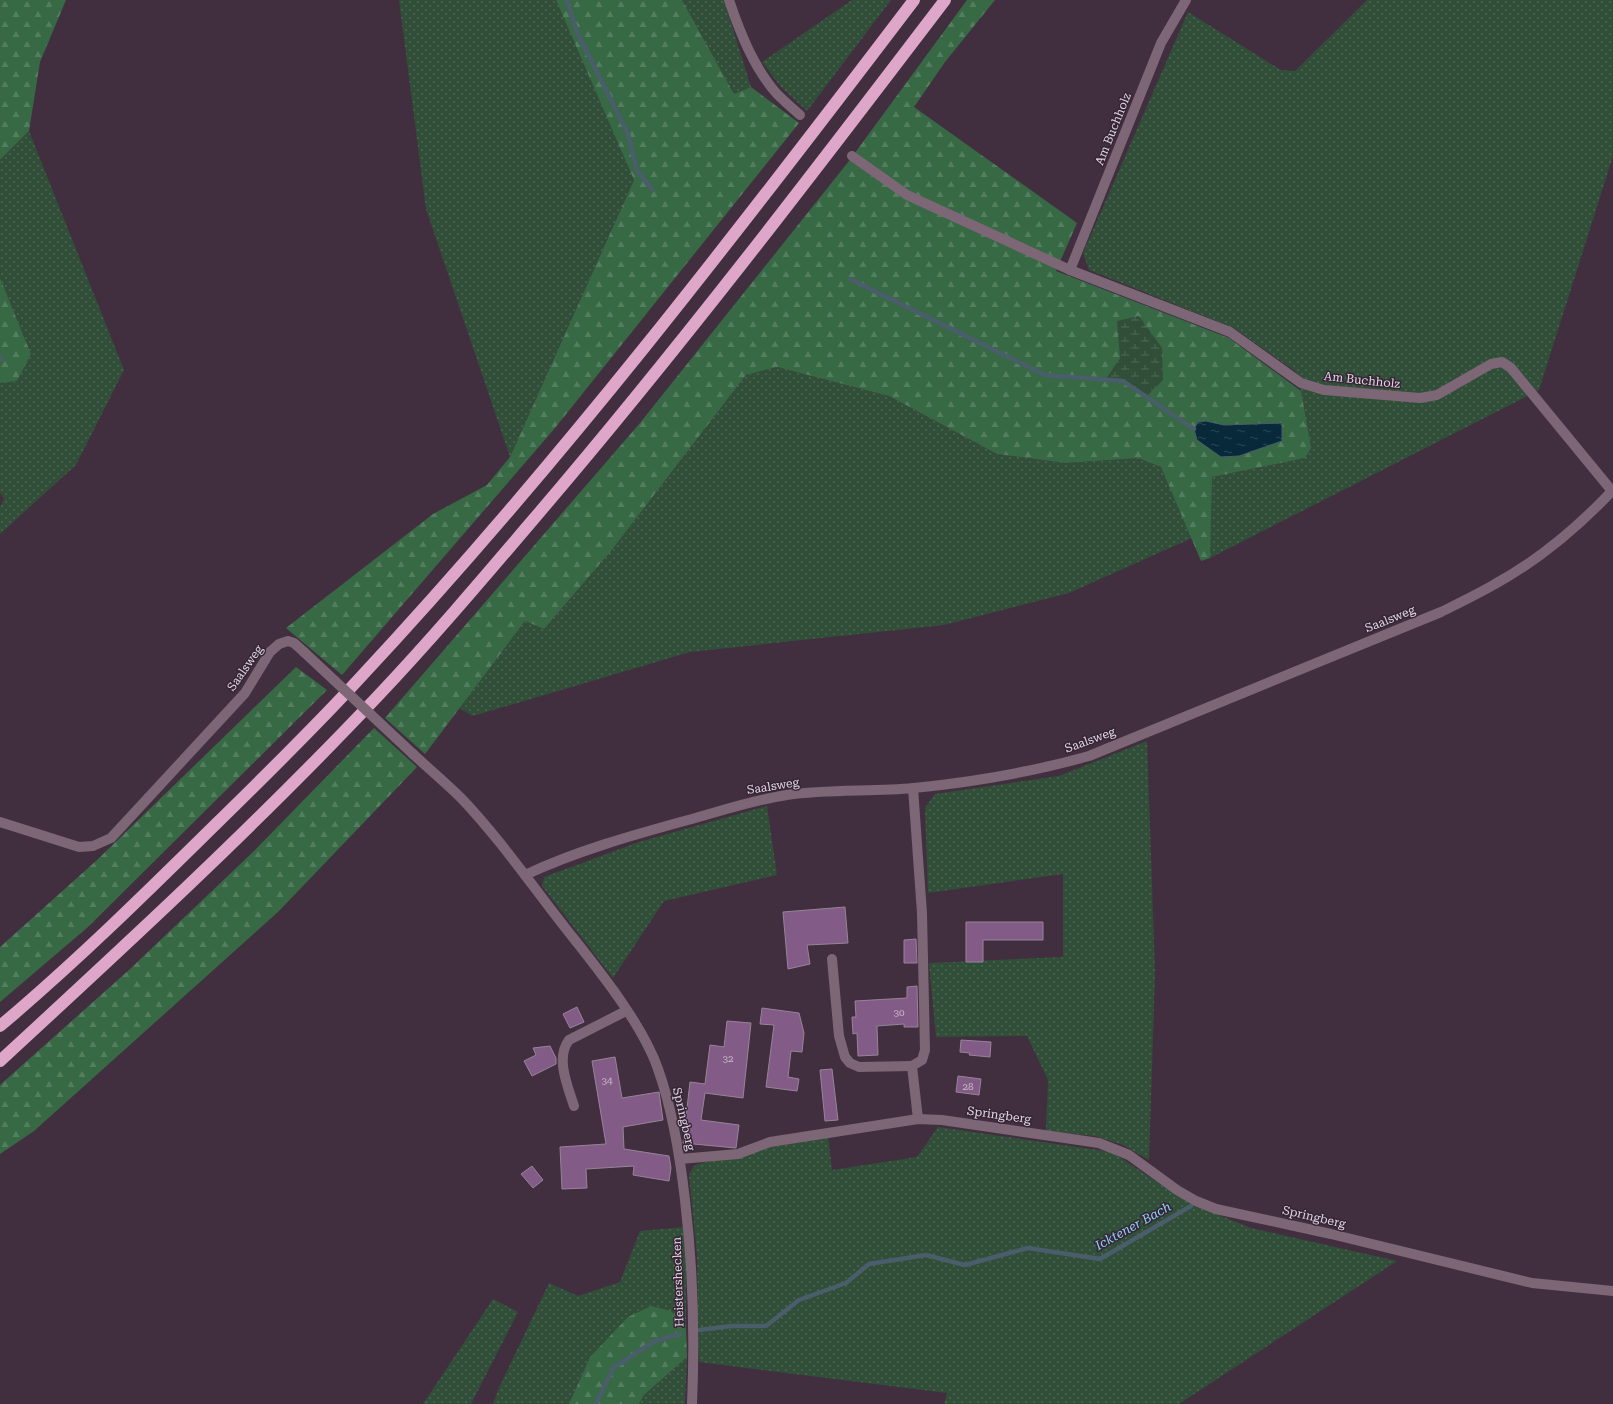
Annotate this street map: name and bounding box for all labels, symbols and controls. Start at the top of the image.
street label: Am Buchholz [1092,91,1134,167]
street label: Am Buchholz [1323,369,1401,391]
street label: Saalsweg [1363,603,1417,635]
street label: Saalsweg [224,642,266,694]
street label: Saalsweg [1063,724,1117,756]
street label: Saalsweg [746,775,800,797]
house number: 30 [893,1007,905,1018]
house number: 32 [722,1053,734,1064]
house number: 34 [601,1075,613,1086]
house number: 28 [962,1081,974,1092]
street label: Springberg [670,1086,698,1152]
street label: Springberg [966,1104,1032,1126]
water label: Icktener Bach [1092,1199,1174,1254]
street label: Springberg [1281,1203,1347,1231]
street label: Heistershecken [669,1236,687,1327]

